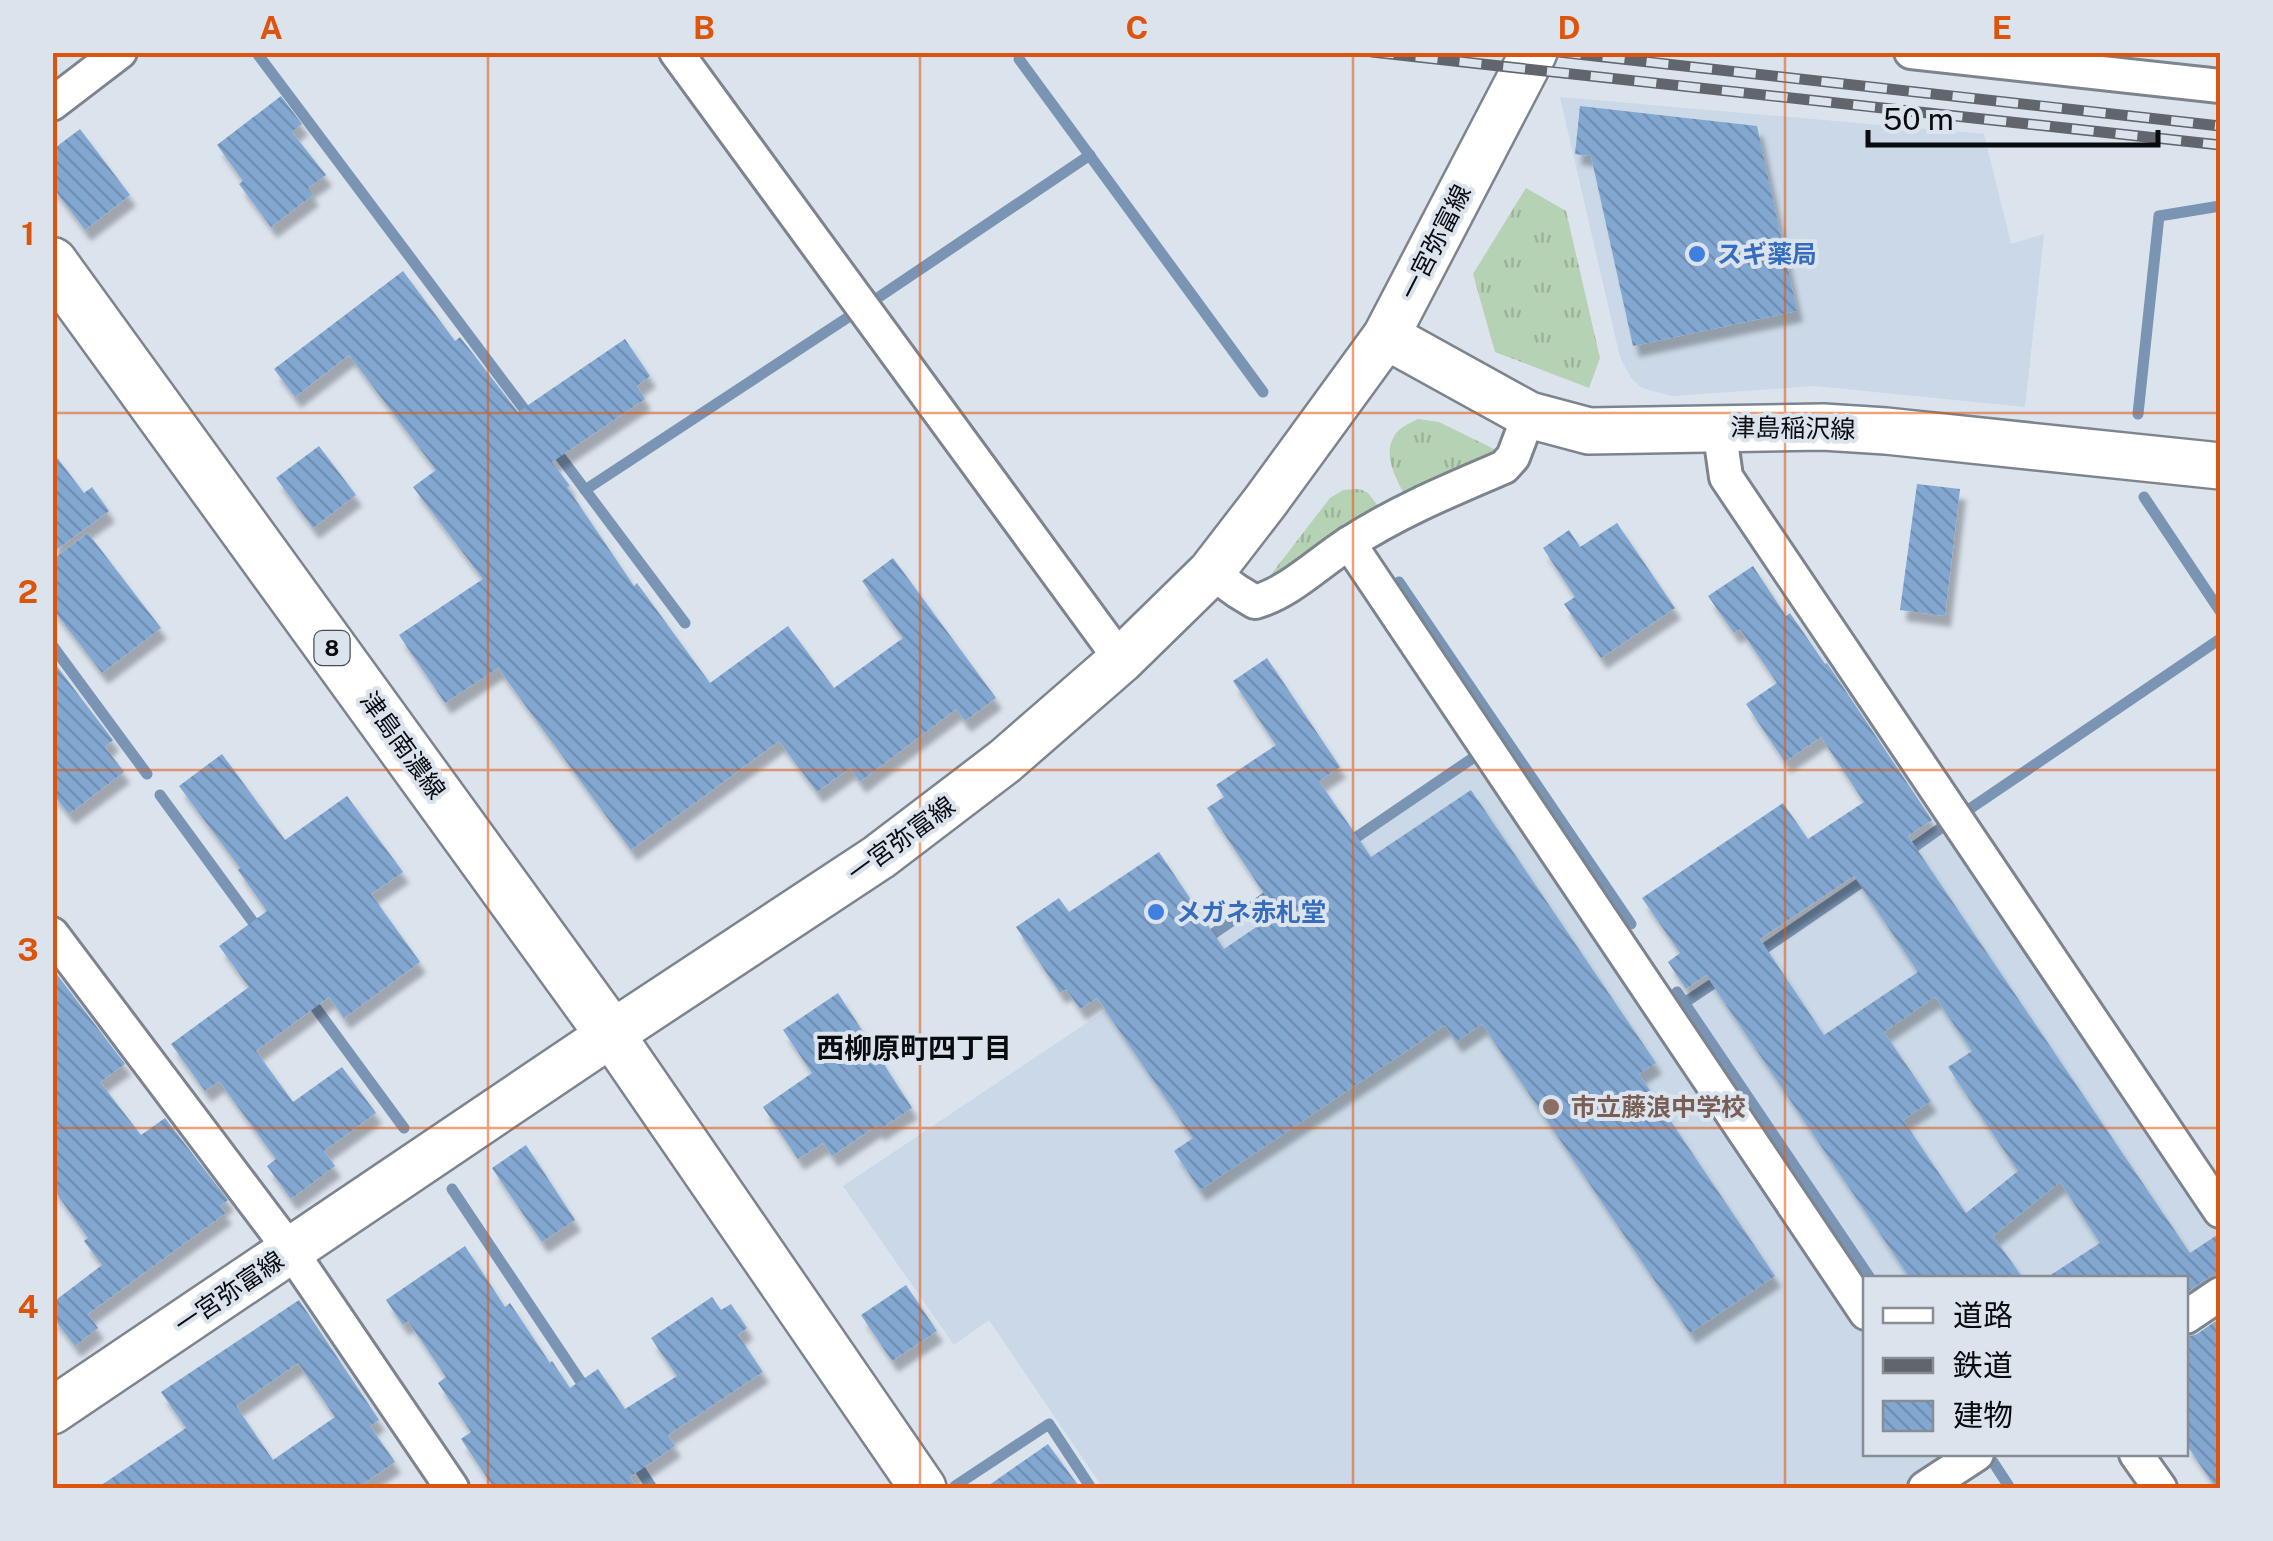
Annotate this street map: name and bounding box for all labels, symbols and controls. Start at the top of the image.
text: A [259,9,283,46]
text: B [693,9,715,46]
text: C [1126,9,1148,46]
text: D [1557,9,1581,46]
text: E [1992,9,2012,46]
scale bar [1868,85,2158,147]
text: 50 m [1883,101,1954,137]
street label: 一宮弥富線 [1393,179,1477,305]
text: 1 [21,215,35,252]
place label: スギ薬局 [1717,239,1817,269]
marker: スギ薬局 [1686,243,1708,265]
street label: 津島稲沢線 [1730,412,1856,444]
text: 2 [18,573,38,610]
road number: 8 [314,631,350,665]
street label: 津島南濃線 [354,686,452,804]
street label: 一宮弥富線 [842,790,960,888]
place label: メガネ赤札堂 [1176,897,1326,927]
marker: メガネ赤札堂 [1145,901,1167,923]
text: 3 [17,931,39,968]
district label: 西柳原町四丁目 [816,1031,1012,1064]
place label: 市立藤浪中学校 [1571,1092,1746,1122]
marker: 市立藤浪中学校 [1540,1096,1562,1118]
street label: 一宮弥富線 [169,1245,289,1339]
legend [1863,1276,2188,1456]
text: 4 [18,1288,39,1325]
text: 道路 [1953,1297,2013,1333]
text: 鉄道 [1953,1347,2013,1383]
text: 建物 [1953,1397,2013,1433]

